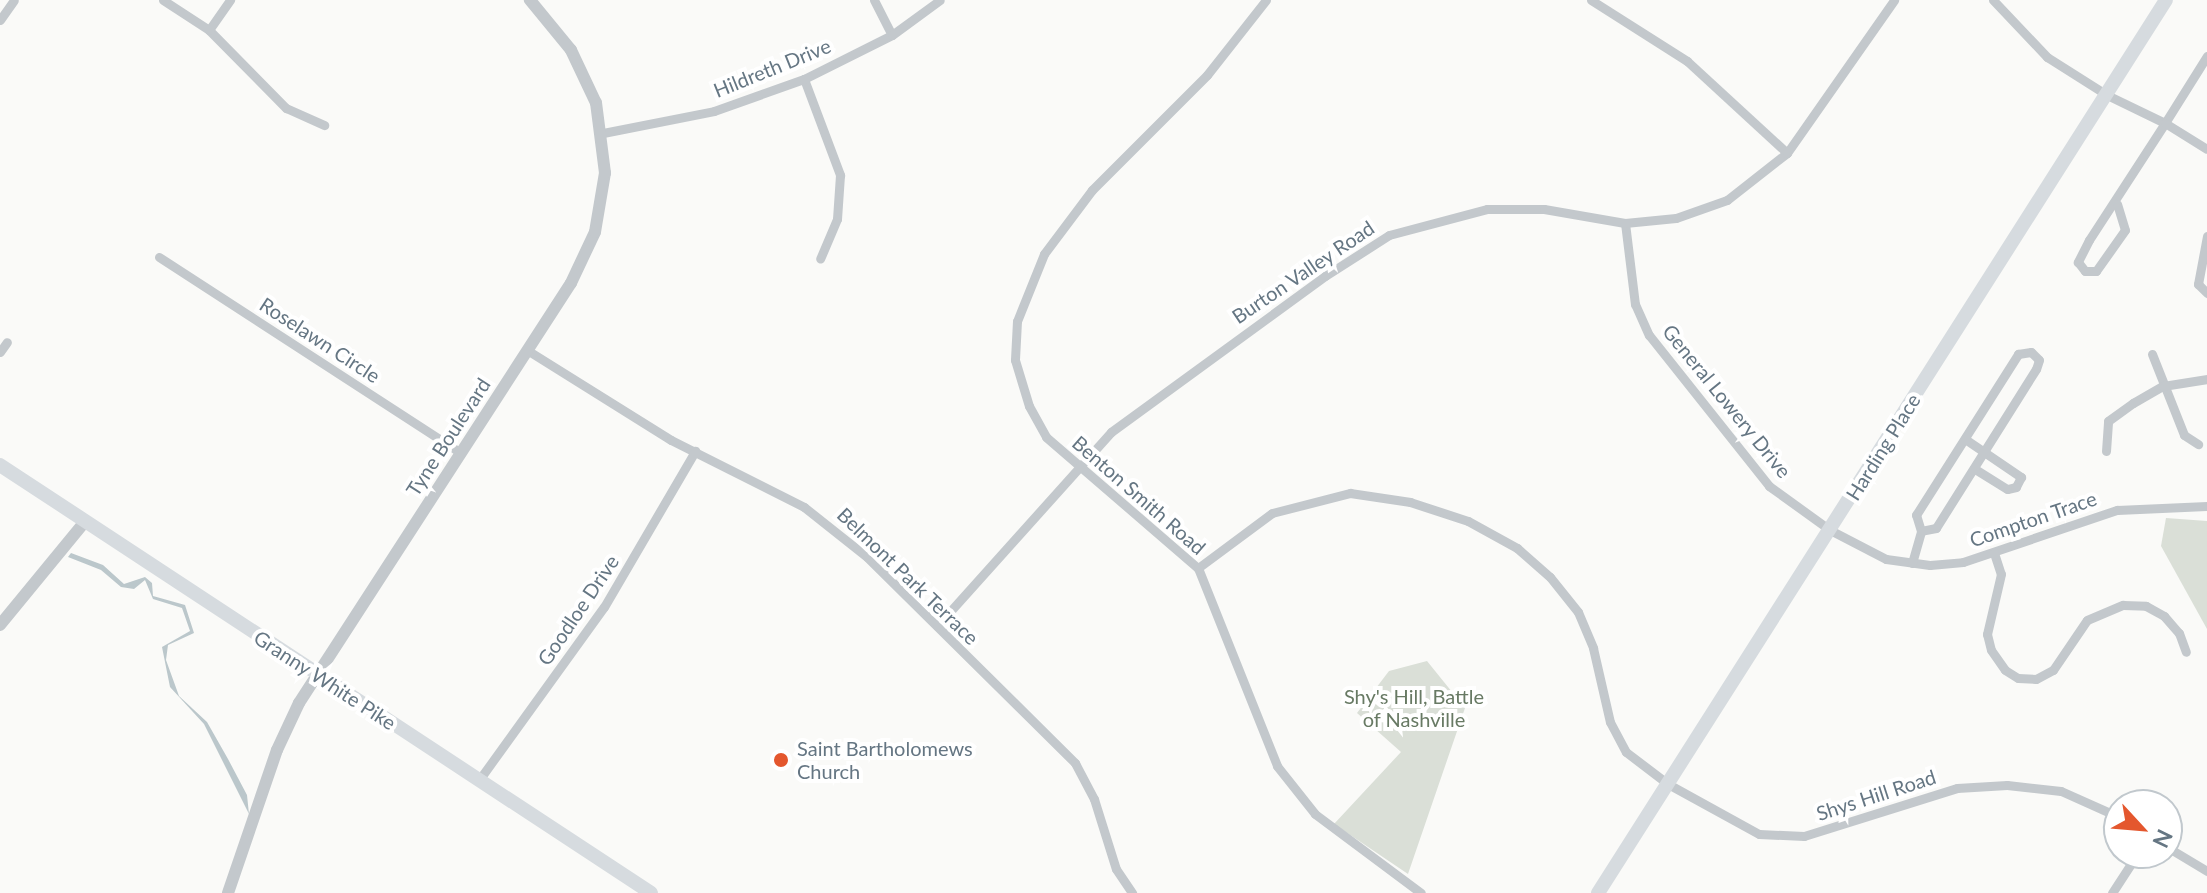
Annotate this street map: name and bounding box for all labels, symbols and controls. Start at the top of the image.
street label: Hildreth Drive [710,34,834,102]
street label: Burton Valley Road [1227,215,1379,329]
street label: Roselawn Circle [255,292,385,388]
street label: General Lowery Drive [1658,319,1796,483]
street label: Tyne Boulevard [401,374,495,500]
street label: Harding Place [1841,389,1925,505]
street label: Benton Smith Road [1067,431,1211,559]
street label: Compton Trace [1966,486,2100,552]
street label: Belmont Park Terrace [832,502,984,650]
street label: Goodloe Drive [532,550,624,670]
street label: Granny White Pike [249,625,401,735]
park label: Shy's Hill, Battle of Nashville [1344,685,1484,732]
place label: Saint Bartholomews Church [797,736,973,783]
marker: Saint Bartholomews Church [772,751,790,769]
street label: Shys Hill Road [1813,764,1939,826]
north arrow [2103,789,2183,869]
text: N [2147,825,2179,852]

